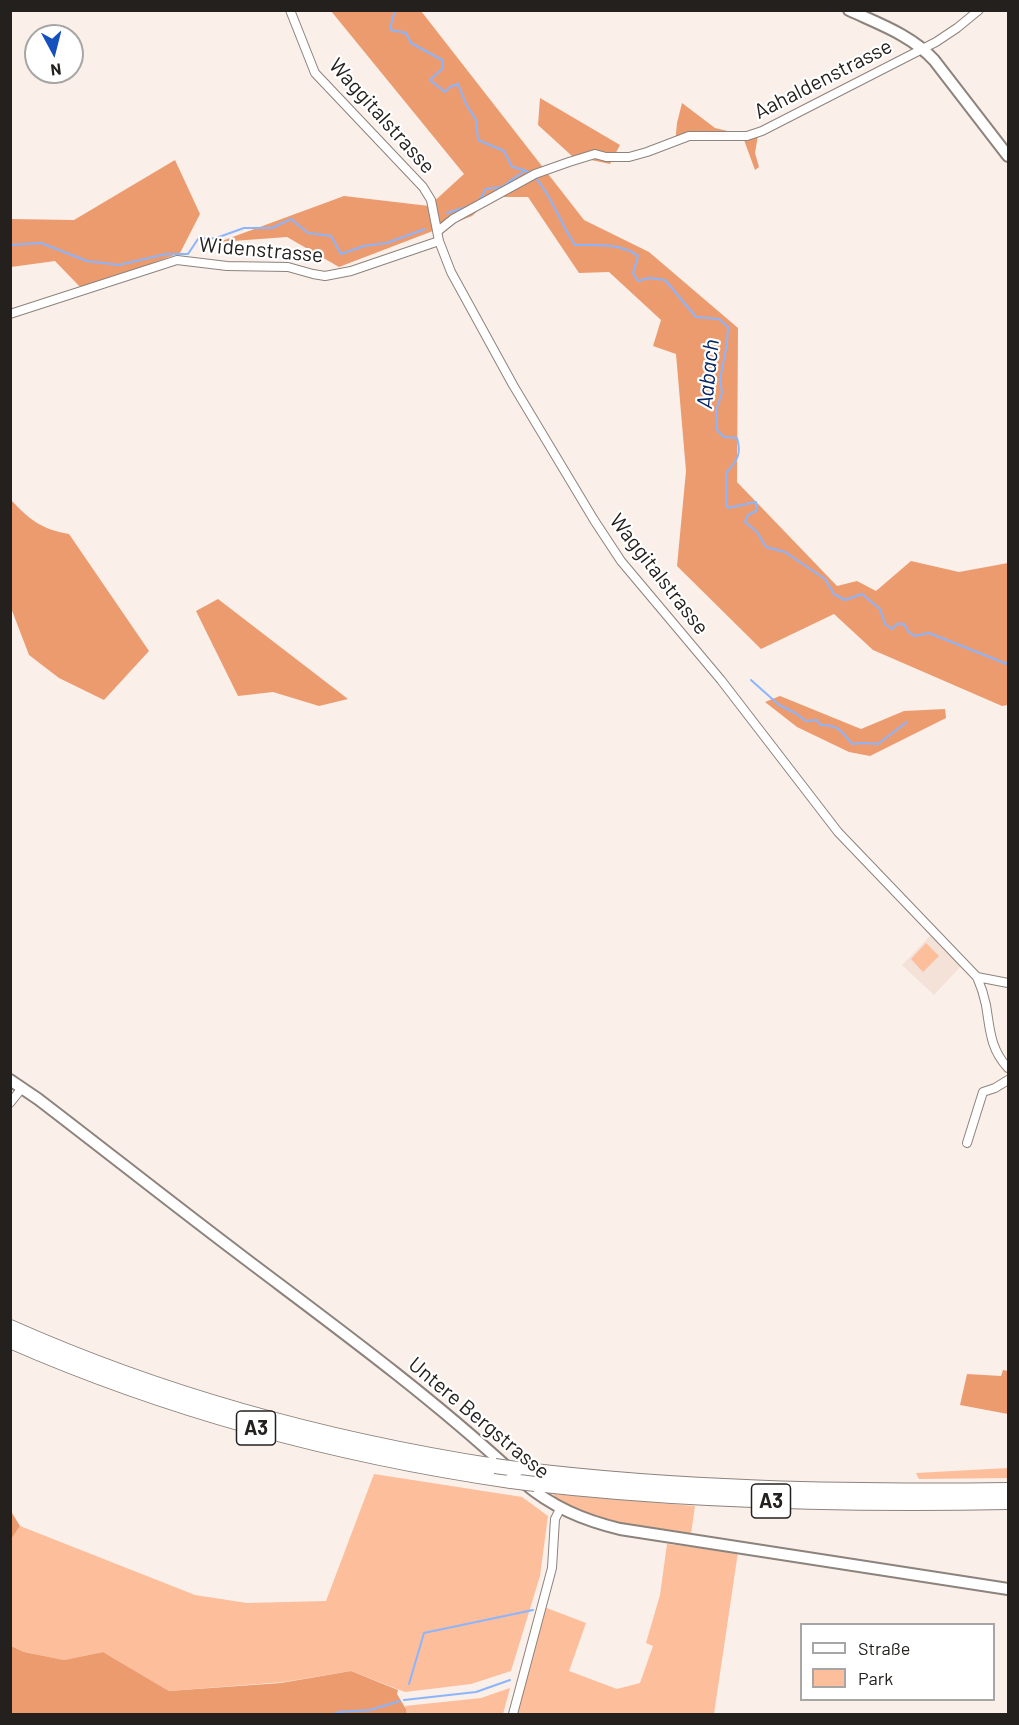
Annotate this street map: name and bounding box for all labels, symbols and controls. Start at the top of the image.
north arrow [24,24,84,84]
street label: Aahaldenstrasse [750,33,896,125]
street label: Waggitalstrasse [324,53,440,179]
text: N [50,60,62,80]
street label: Widenstrasse [198,232,324,268]
water label: Aabach [691,338,725,410]
street label: Waggitalstrasse [604,509,714,639]
street label: Untere Bergstrasse [403,1352,555,1484]
road number: A3 [236,1411,276,1445]
road number: A3 [752,1484,790,1518]
legend [800,1623,995,1701]
text: Straße [858,1637,910,1659]
text: Park [858,1667,893,1689]

